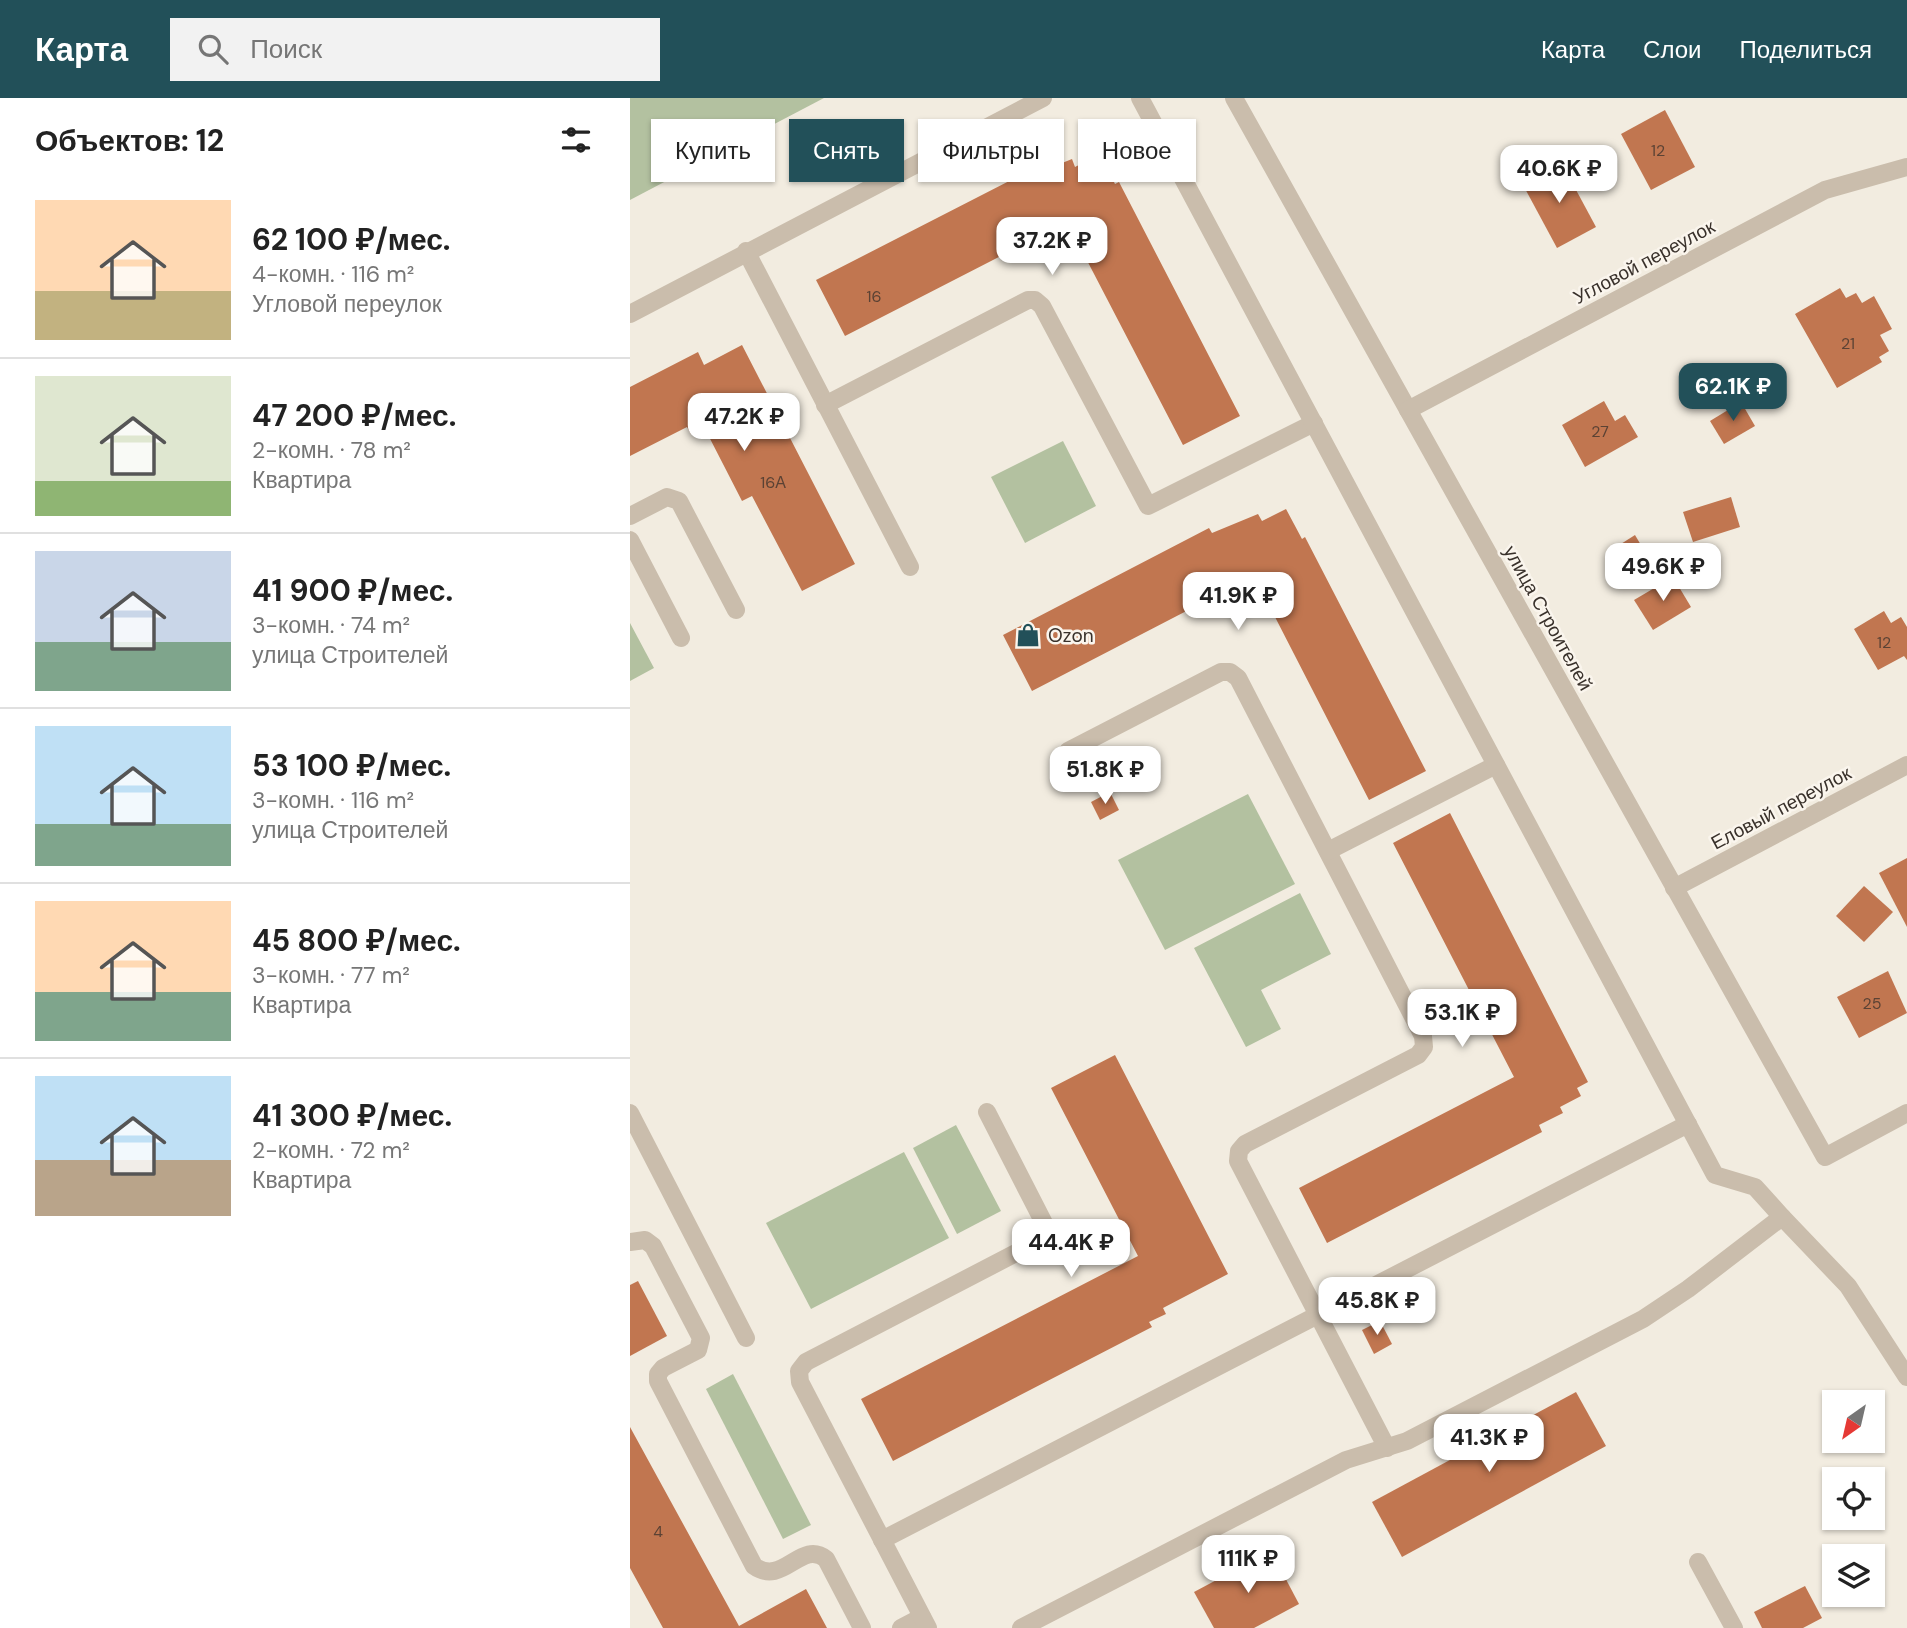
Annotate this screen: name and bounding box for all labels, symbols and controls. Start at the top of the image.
search box [170,18,660,81]
text: Карта [35,28,128,71]
icon: search [194,30,232,68]
text: Поиск [250,32,322,66]
text: Карта [1541,34,1605,65]
text: Слои [1643,34,1701,65]
text: Поделиться [1739,34,1872,65]
chip: Купить [651,119,775,182]
chip: Снять [789,119,904,182]
chip: Фильтры [918,119,1064,182]
chip: Новое [1078,119,1196,182]
text: Объектов: 12 [35,121,224,160]
icon: filters [557,121,595,159]
house number: 12 [1651,140,1665,161]
pin: 40.6K ₽ [1494,146,1624,205]
text: 40.6K ₽ [1516,153,1602,183]
street label: Угловой переулок [1569,214,1720,310]
pin: 37.2K ₽ [987,218,1117,277]
text: 62 100 ₽/мес. [252,220,450,259]
text: 37.2K ₽ [1012,225,1092,255]
icon: home [91,228,175,312]
text: 4-комн. · 116 m² [252,259,414,289]
house number: 16 [866,286,882,307]
text: Угловой переулок [252,289,442,319]
house number: 21 [1841,333,1855,354]
pin: 62.1K ₽ [1668,364,1798,423]
text: 62.1K ₽ [1695,371,1771,401]
pin: 47.2K ₽ [679,394,809,453]
text: 47 200 ₽/мес. [252,396,456,435]
text: 47.2K ₽ [704,401,784,431]
icon: home [91,404,175,488]
house number: 27 [1591,421,1609,442]
text: 2-комн. · 78 m² [252,435,411,465]
text: Квартира [252,465,351,495]
house number: 16А [760,472,786,493]
street label: улица Строителей [1498,541,1598,695]
pin: 49.6K ₽ [1598,544,1728,603]
text: 49.6K ₽ [1621,551,1705,581]
text: 41 900 ₽/мес. [252,571,453,610]
pin: 41.9K ₽ [1173,573,1303,632]
icon: home [91,579,175,663]
text: 41.9K ₽ [1199,580,1277,610]
text: 3-комн. · 74 m² [252,610,410,640]
shop icon: Ozon [1014,621,1042,649]
place label: Ozon [1048,623,1094,648]
house number: 12 [1877,632,1891,653]
text: улица Строителей [252,640,448,670]
text: 53 100 ₽/мес. [252,746,451,785]
pin: 51.8K ₽ [1040,746,1170,806]
icon: home [91,754,175,838]
text: 51.8K ₽ [1066,754,1144,784]
street label: Еловый переулок [1707,760,1856,855]
text: 3-комн. · 116 m² [252,785,414,815]
text: улица Строителей [252,815,448,845]
text: 45 800 ₽/мес. [252,921,461,960]
icon: home [91,929,175,1013]
text: 3-комн. · 77 m² [252,960,410,990]
text: Квартира [252,990,351,1020]
pin: 53.1K ₽ [1397,990,1527,1049]
house number: 25 [1863,993,1881,1014]
text: 53.1K ₽ [1423,997,1501,1027]
text: 41 300 ₽/мес. [252,1096,452,1135]
icon: home [91,1104,175,1188]
text: 2-комн. · 72 m² [252,1135,410,1165]
text: Квартира [252,1165,351,1195]
pin: 44.4K ₽ [1006,1220,1136,1279]
text: 44.4K ₽ [1028,1227,1114,1257]
pin: 45.8K ₽ [1312,1278,1442,1337]
text: 45.8K ₽ [1334,1285,1420,1315]
north arrow [1822,1390,1885,1452]
map controls [1822,1390,1885,1607]
pin: 41.3K ₽ [1424,1414,1554,1474]
text: 41.3K ₽ [1450,1422,1528,1452]
button: locate [1822,1467,1885,1530]
house number: 4 [653,1521,663,1542]
pin: 111K ₽ [1191,1536,1305,1595]
text: 111K ₽ [1218,1543,1278,1573]
button: layers [1822,1544,1885,1607]

